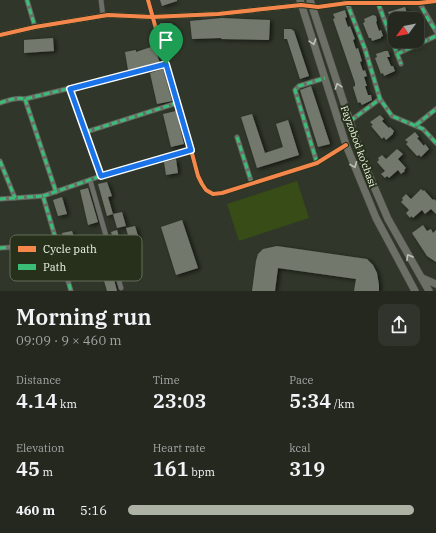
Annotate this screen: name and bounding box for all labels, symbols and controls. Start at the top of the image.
north arrow [388,12,424,48]
map controls [388,12,424,48]
pin [149,23,183,64]
icon: arrive [155,29,177,51]
one-way arrow [308,38,317,45]
one-way arrow [335,83,343,90]
street label: Fayzobod ko'chasi [338,104,379,189]
one-way arrow [349,161,357,169]
legend [10,235,142,281]
text: Cycle path [43,242,97,256]
one-way arrow [407,254,414,261]
text: Path [43,260,66,274]
text: Morning run [16,302,152,331]
button: share [378,304,420,346]
text: 09:09 · 9 × 460 m [16,332,122,349]
text: Distance [16,373,61,387]
text: Time [153,373,180,387]
text: Pace [289,373,314,387]
text: 4.14 [16,387,58,414]
text: 23:03 [153,387,207,414]
text: 5:34 [289,387,331,414]
text: km [58,397,77,411]
text: /km [331,397,355,411]
text: Elevation [16,441,64,455]
text: Heart rate [153,441,205,455]
text: kcal [289,441,311,455]
text: 45 [16,455,40,482]
text: 161 [153,455,189,482]
text: 319 [289,455,325,482]
text: m [40,465,53,479]
text: bpm [189,465,215,479]
text: 460 m [16,502,55,519]
text: 5:16 [80,502,107,519]

